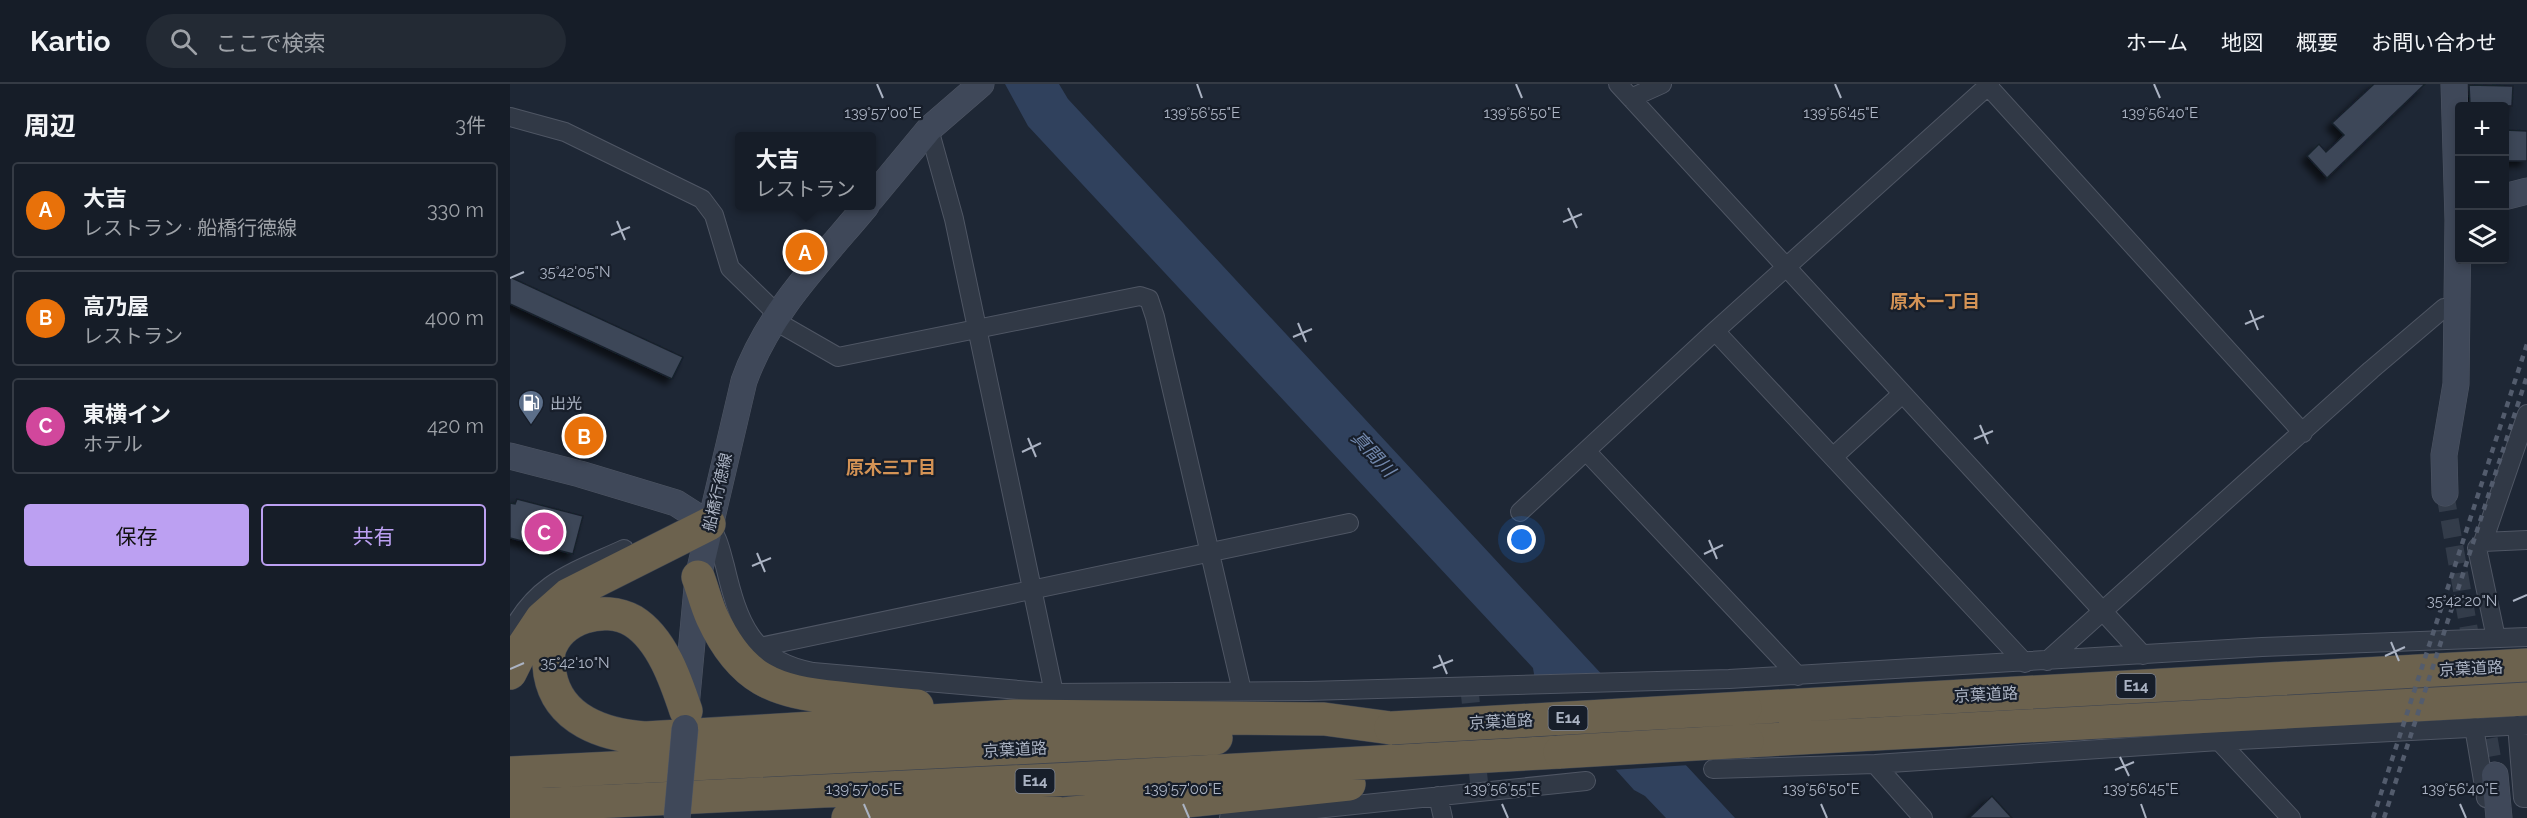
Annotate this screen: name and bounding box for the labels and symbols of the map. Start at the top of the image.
text: 139°57'00"E [844,104,922,122]
text: 139°56'55"E [1164,104,1240,122]
text: 139°56'50"E [1483,104,1561,122]
text: 139°56'45"E [1803,104,1879,122]
text: 139°56'40"E [2122,104,2198,122]
pin: A [786,230,824,274]
text: 35°42'05"N [539,263,611,281]
district label: 原木一丁目 [1890,291,1980,312]
fuel station icon: 出光 [516,388,546,426]
place label: 出光 [550,394,582,413]
pin: B [564,414,604,458]
water label: 真間川 [1347,427,1401,482]
street label: 船橋行徳線 [699,451,736,533]
district label: 原木三丁目 [846,457,936,478]
pin: C [525,510,564,554]
your location [1507,525,1536,554]
text: 35°42'20"N [2427,592,2497,610]
text: 35°42'10"N [540,654,610,672]
street label: 京葉道路 [2439,657,2503,680]
road number: E14 [2116,674,2156,698]
street label: 京葉道路 [1954,683,2018,706]
road number: E14 [1548,706,1588,730]
street label: 京葉道路 [1469,710,1533,733]
street label: 京葉道路 [983,738,1047,761]
road number: E14 [1016,769,1054,793]
text: 139°57'05"E [826,780,902,798]
text: 139°57'00"E [1144,780,1222,798]
text: 139°56'55"E [1464,780,1540,798]
text: 139°56'50"E [1782,780,1860,798]
text: 139°56'45"E [2103,780,2179,798]
text: 139°56'40"E [2422,780,2498,798]

